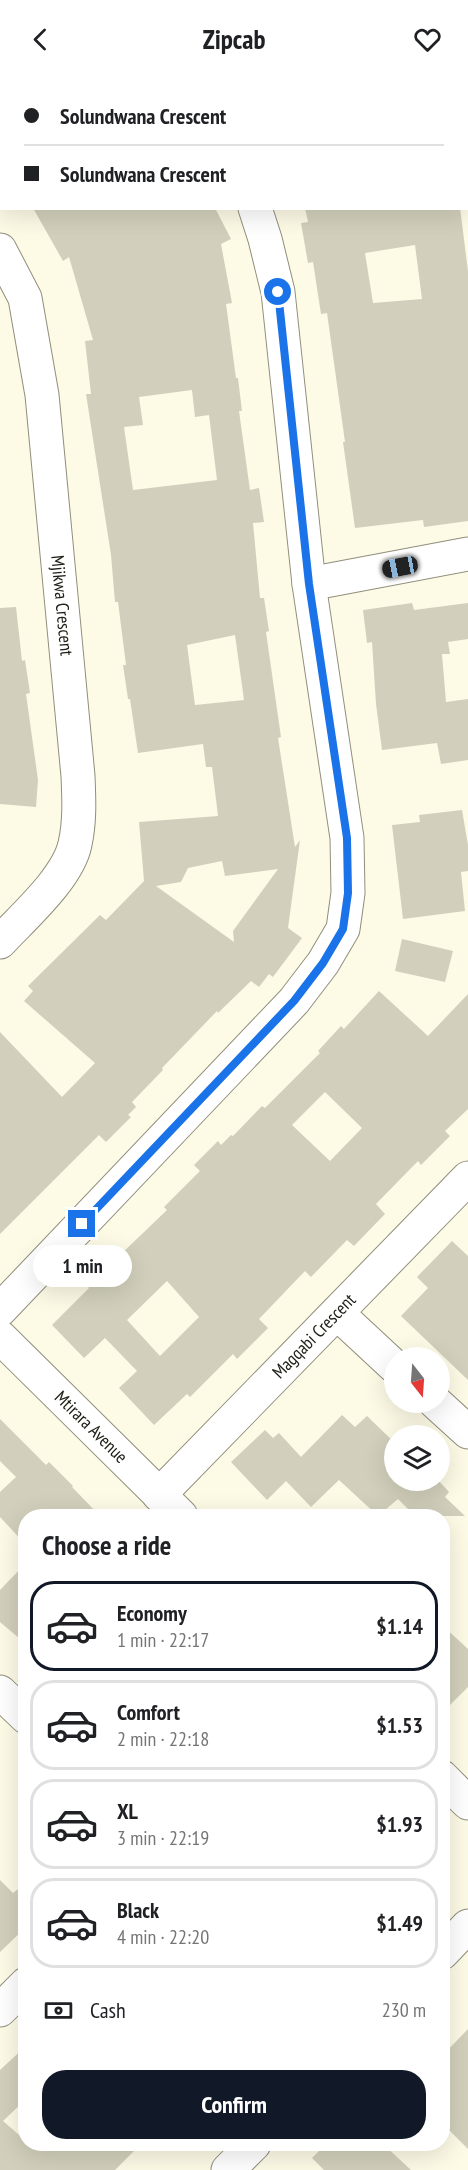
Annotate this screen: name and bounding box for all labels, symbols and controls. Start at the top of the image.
text: Zipcab [203,22,265,56]
icon: back [24,23,57,56]
icon: heart [411,23,444,56]
text: Solundwana Crescent [60,102,226,130]
text: Solundwana Crescent [60,160,226,188]
route start [264,278,291,305]
street label: Mjikwa Crescent [46,554,79,657]
car [381,555,419,579]
route end [68,1210,95,1237]
callout: 1 min [32,1245,132,1287]
text: 1 min [62,1253,103,1279]
street label: Magqabi Crescent [267,1288,360,1383]
north arrow [384,1347,450,1413]
map controls [384,1347,450,1491]
street label: Mtirara Avenue [50,1386,133,1468]
button: layers [384,1425,450,1491]
text: Choose a ride [42,1528,171,1562]
icon: car [45,1599,99,1653]
text: Economy [117,1599,187,1627]
text: $1.14 [376,1612,423,1640]
text: 1 min · 22:17 [117,1627,209,1653]
icon: car [45,1698,99,1752]
text: Comfort [117,1698,180,1726]
text: $1.53 [376,1711,423,1739]
text: 2 min · 22:18 [117,1726,209,1752]
icon: car [45,1797,99,1851]
text: XL [117,1797,138,1825]
text: $1.93 [376,1810,423,1838]
text: 3 min · 22:19 [117,1825,209,1851]
icon: car [45,1896,99,1950]
text: Black [117,1896,159,1924]
text: $1.49 [376,1909,423,1937]
text: 4 min · 22:20 [117,1924,209,1950]
icon: cash [42,1994,75,2027]
text: Cash [90,1996,126,2024]
text: 230 m [382,1997,426,2023]
button: Confirm [42,2070,426,2139]

